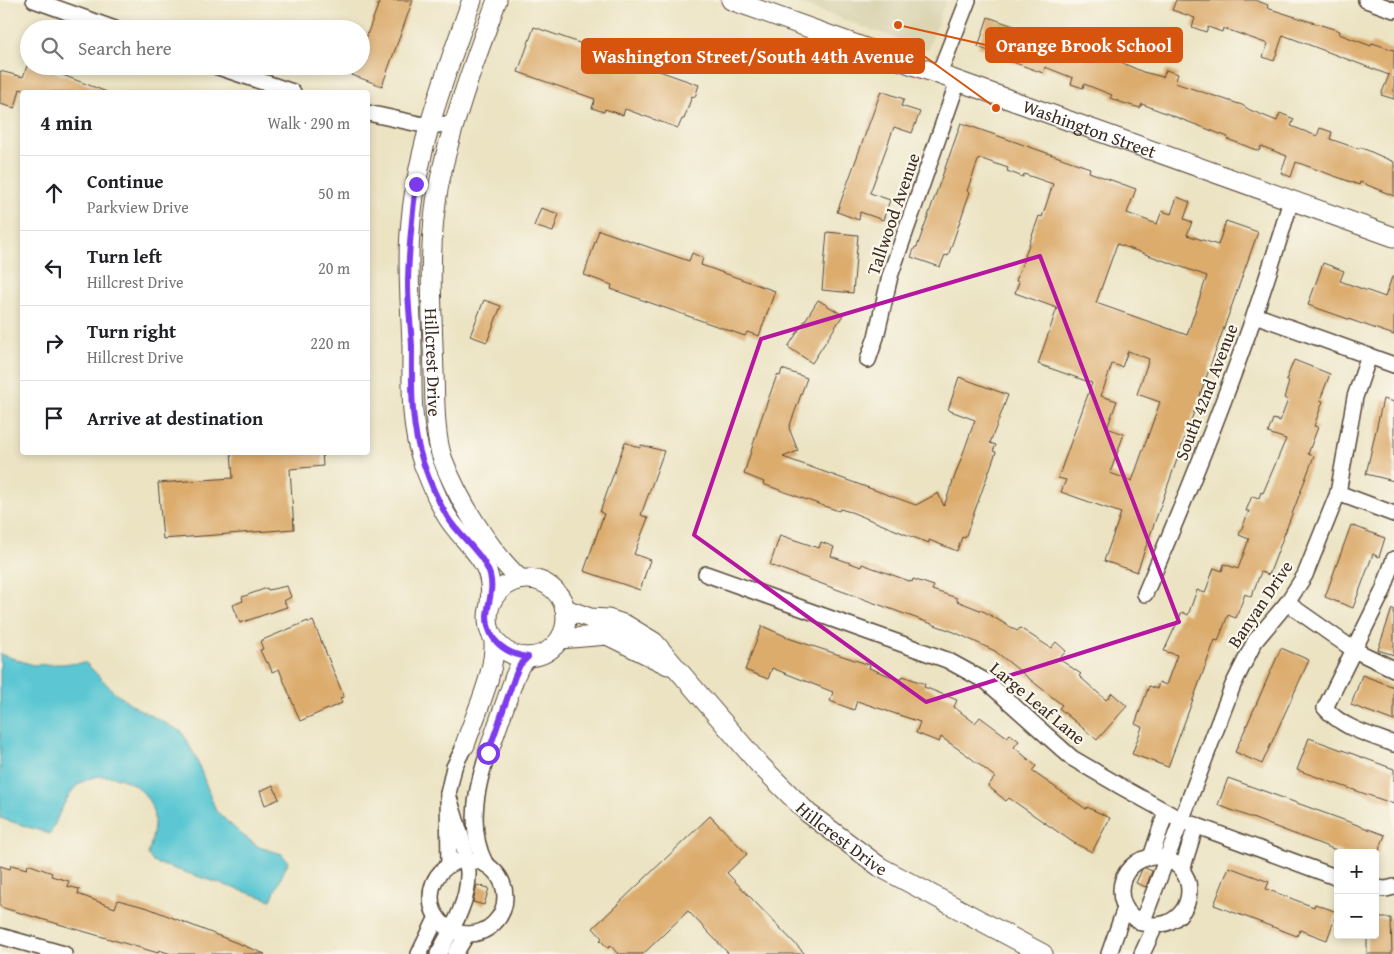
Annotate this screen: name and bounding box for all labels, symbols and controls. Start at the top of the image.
search box [20,20,370,75]
callout: Orange Brook School [986,28,1182,62]
text: Orange Brook School [996,31,1172,59]
icon: search [38,34,66,62]
text: Search here [78,34,172,62]
callout: Washington Street/South 44th Avenue [582,39,924,73]
text: Washington Street/South 44th Avenue [592,42,914,70]
street label: Washington Street [1019,92,1161,165]
text: 4 min [40,107,92,138]
text: Walk · 290 m [267,111,350,135]
street label: Tallwood Avenue [859,149,927,279]
text: Continue [87,167,164,195]
route end [405,173,428,196]
icon: ahead [40,179,68,207]
text: 50 m [318,181,350,205]
text: Parkview Drive [87,195,189,219]
text: Turn left [87,242,162,270]
icon: left [40,254,68,282]
text: 20 m [318,256,350,280]
text: Hillcrest Drive [87,270,183,294]
street label: Hillcrest Drive [418,308,449,417]
text: Turn right [87,317,176,345]
street label: South 42nd Avenue [1168,320,1244,464]
icon: right [40,329,68,357]
text: 220 m [310,331,350,355]
text: Hillcrest Drive [87,345,183,369]
icon: arrive [40,404,68,432]
text: Arrive at destination [87,404,263,432]
street label: Banyan Drive [1221,555,1299,653]
street label: Large Leaf Lane [984,655,1092,751]
route start [477,742,500,765]
street label: Hillcrest Drive [790,795,892,882]
map controls [1334,849,1379,939]
button: + [1334,849,1379,894]
button: − [1334,894,1379,939]

